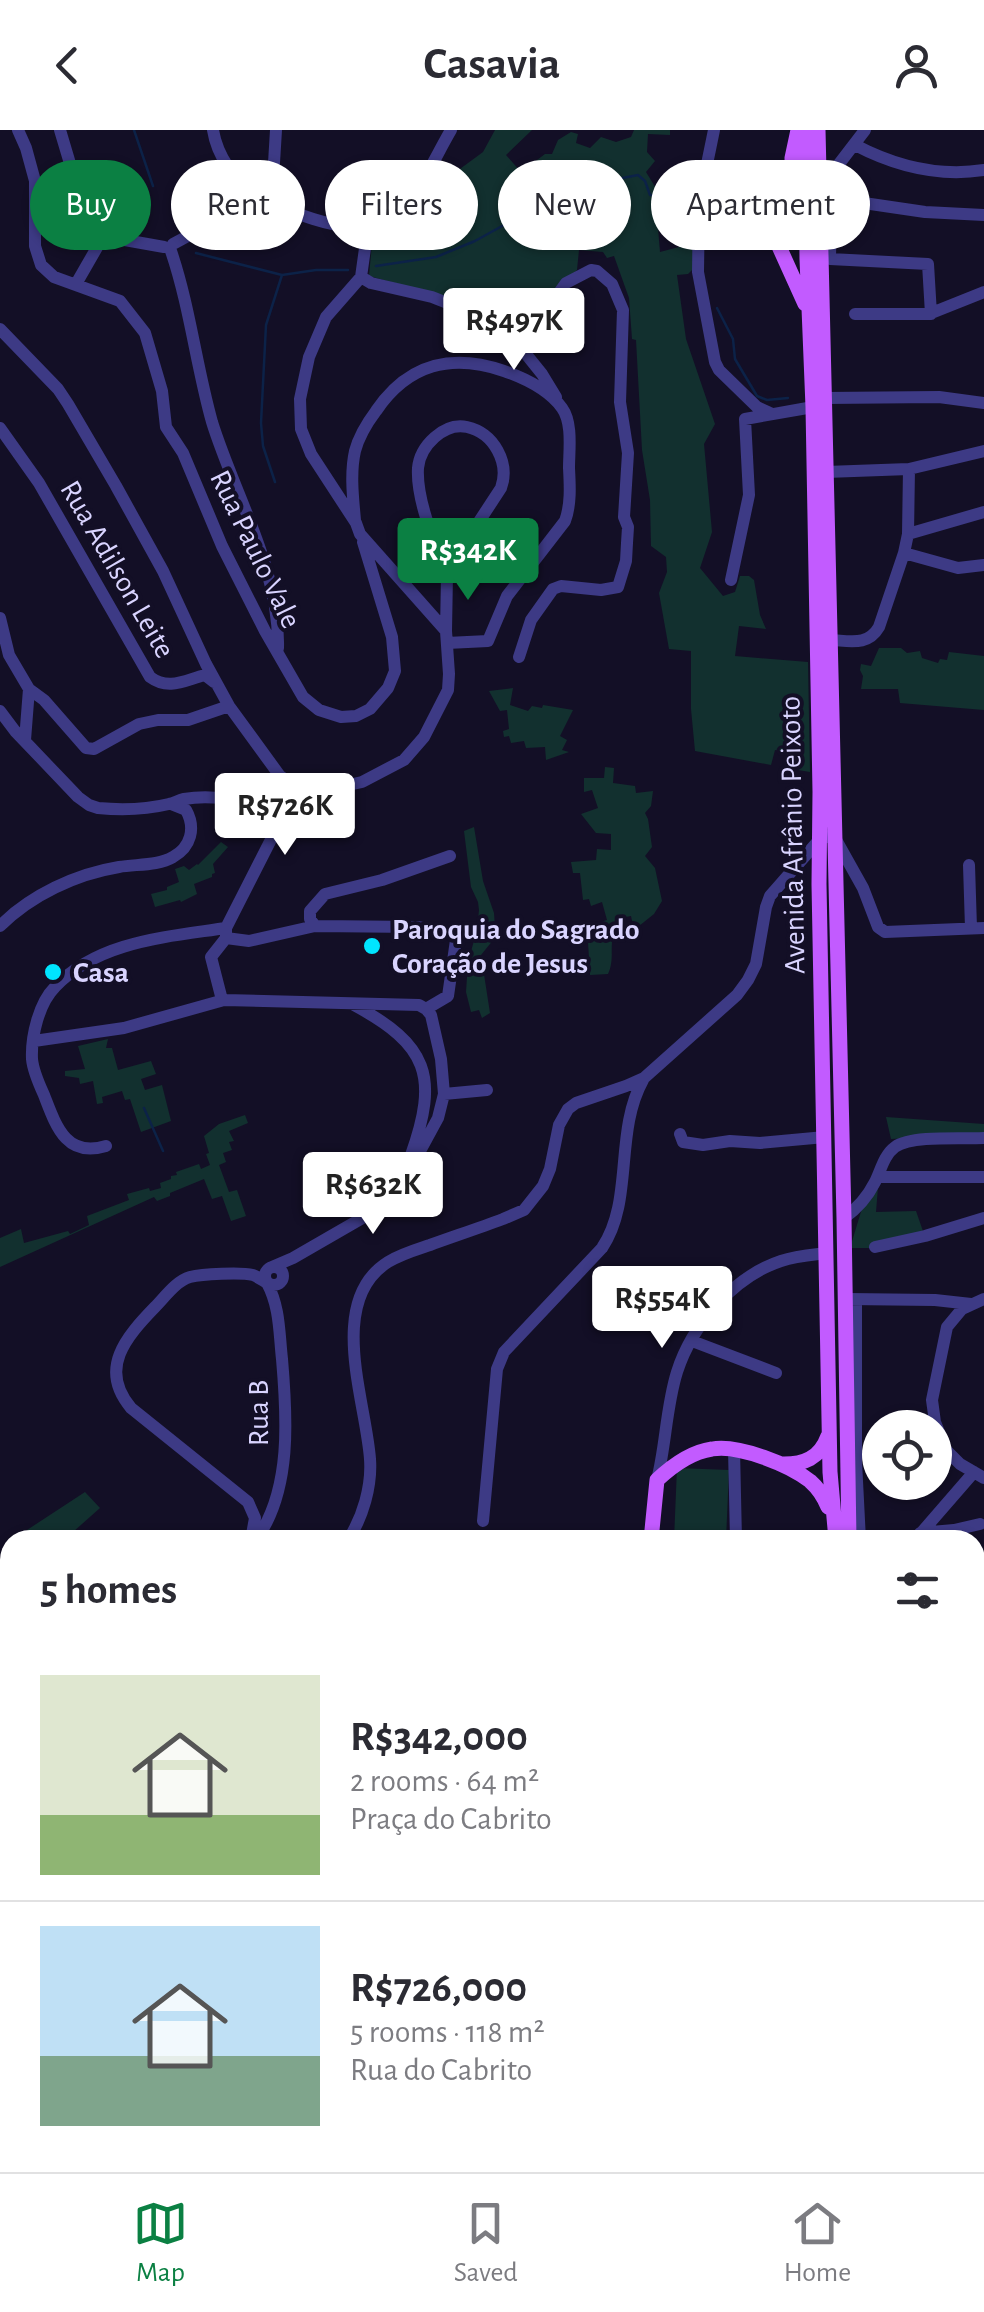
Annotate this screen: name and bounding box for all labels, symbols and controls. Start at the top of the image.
icon: back [40,38,95,93]
icon: person [889,38,944,93]
text: Casavia [424,42,560,87]
chip: Buy [30,160,151,250]
chip: Rent [171,160,305,250]
chip: Filters [325,160,478,250]
chip: New [498,160,631,250]
chip: Apartment [651,160,870,250]
pin: R$497K [433,288,595,373]
text: R$497K [465,304,563,336]
street label: Rua Paulo Vale [204,466,306,633]
street label: Rua Adilson Leite [54,476,180,663]
pin: R$342K [387,518,549,603]
text: R$342K [420,534,516,566]
street label: Avenida Afrânio Peixoto [776,696,810,974]
pin: R$726K [204,773,366,858]
text: R$726K [237,789,333,821]
place label: Paroquia do Sagrado Coração de Jesus [392,915,640,979]
marker: Paroquia do Sagrado Coração de Jesus [361,935,383,957]
place label: Casa [73,958,129,988]
marker: Casa [42,961,64,983]
pin: R$632K [292,1152,454,1237]
text: R$632K [325,1168,421,1200]
pin: R$554K [581,1266,743,1351]
text: R$554K [614,1282,710,1314]
street label: Rua B [244,1380,274,1446]
map controls [862,1410,952,1500]
button: locate [862,1410,952,1500]
icon: filters [890,1563,945,1618]
text: 5 homes [40,1569,177,1611]
icon: home [120,1715,240,1835]
text: R$342,000 [350,1716,528,1758]
text: 2 rooms · 64 m² [350,1765,539,1797]
text: Praça do Cabrito [350,1803,552,1835]
icon: home [120,1966,240,2086]
text: R$726,000 [350,1967,527,2009]
text: 5 rooms · 118 m² [350,2016,545,2048]
text: Rua do Cabrito [350,2054,532,2086]
tab: Map [133,2196,188,2290]
tab: Saved [454,2196,518,2290]
tab: Home [784,2196,851,2290]

